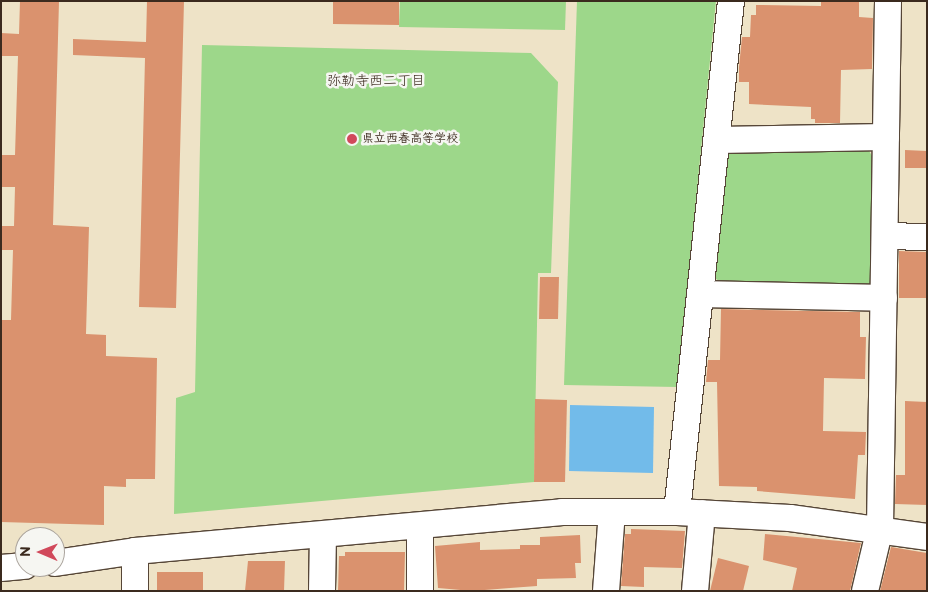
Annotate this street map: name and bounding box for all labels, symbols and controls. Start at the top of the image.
district label: 弥勒寺西二丁目 [327,73,425,89]
place label: 県立西春高等学校 [362,132,458,146]
marker: 県立西春高等学校 [346,133,358,145]
north arrow [15,527,65,577]
text: N [17,546,34,557]

